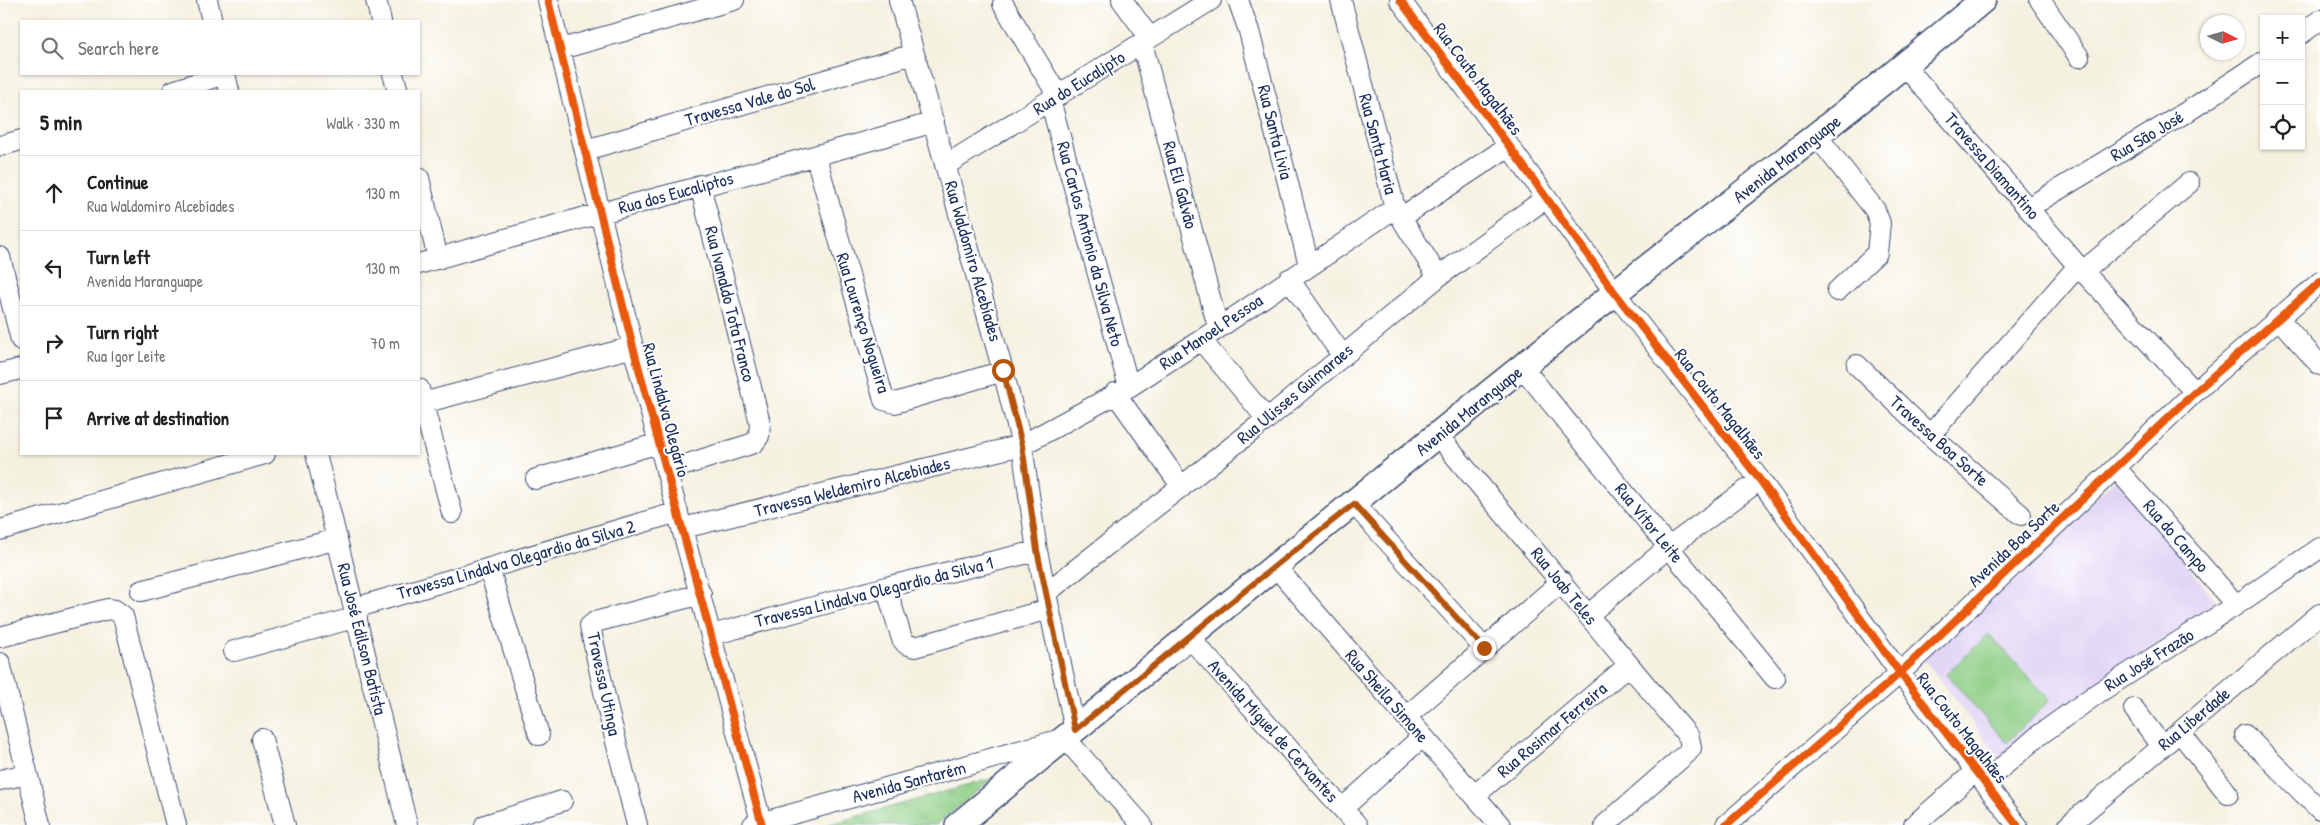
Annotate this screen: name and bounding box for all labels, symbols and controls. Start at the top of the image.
north arrow [2200,15,2245,60]
map controls [2260,15,2305,150]
button: + [2260,15,2305,60]
street label: Rua Couto Magalhães [1428,17,1529,140]
search box [20,20,420,75]
icon: search [38,34,66,62]
text: Search here [78,35,159,61]
street label: Rua do Eucalipto [1028,44,1130,121]
button: − [2260,60,2305,105]
street label: Travessa Vale do Sol [682,71,818,132]
street label: Rua Santa Livia [1252,82,1299,182]
street label: Rua Santa Maria [1353,91,1404,197]
street label: Rua São José [2105,104,2188,167]
button: locate [2260,105,2305,150]
street label: Travessa Diamantino [1939,107,2046,225]
text: 5 min [40,108,82,137]
street label: Avenida Maranguape [1728,109,1846,209]
text: Walk · 330 m [326,112,400,134]
street label: Rua Eli Galvão [1157,138,1204,231]
street label: Rua Carlos Antonio da Silva Neto [1051,139,1130,349]
street label: Rua dos Eucaliptos [616,165,736,220]
text: Continue [87,169,148,195]
street label: Rua Waldomiro Alcebíades [939,178,1008,344]
icon: ahead [40,179,68,207]
text: 130 m [365,182,400,204]
text: Rua Waldomiro Alcebíades [87,195,234,217]
street label: Rua Ivanaldo Tota Franco [699,223,762,384]
text: Turn left [87,244,150,270]
street label: Rua Lourenço Nogueira [830,250,897,396]
icon: left [40,254,68,282]
text: 130 m [365,257,400,279]
text: Avenida Maranguape [87,270,203,292]
street label: Rua Manoel Pessoa [1154,288,1267,375]
text: Turn right [87,319,158,345]
icon: right [40,329,68,357]
text: 70 m [370,332,400,354]
street label: Rua Ulisses Guimaraes [1231,338,1358,450]
street label: Rua Lindalva Olegário [637,340,696,480]
street label: Rua Couto Magalhães [1669,343,1772,465]
text: Rua Igor Leite [87,345,166,367]
route start [992,359,1015,382]
street label: Avenida Maranguape [1410,360,1527,461]
street label: Travessa Boa Sorte [1884,389,1994,492]
icon: arrive [40,404,68,432]
text: Arrive at destination [87,405,229,431]
street label: Travessa Weldemiro Alcebiades [751,450,952,523]
street label: Rua Vitor Leite [1609,477,1689,568]
street label: Rua do Campo [2138,494,2215,577]
street label: Avenida Boa Sorte [1962,495,2065,593]
street label: Travessa Lindalva Olegardio da Silva 2 [394,513,638,606]
street label: Rua Joab Teles [1525,541,1604,630]
street label: Travessa Lindalva Olegardio da Silva 1 [752,550,996,633]
street label: Rua José Edilson Batista [332,560,393,717]
street label: Rua José Frazão [2099,622,2198,697]
street label: Travessa Utinga [581,630,628,738]
route end [1473,637,1496,660]
street label: Rua Sheila Simone [1340,643,1435,748]
street label: Avenida Miguel de Cervantes [1202,654,1344,808]
street label: Rua Couto Magalhães [1911,667,2014,789]
street label: Rua Rosimar Ferreira [1491,676,1612,783]
street label: Rua Liberdade [2152,681,2235,756]
street label: Avenida Santarém [849,754,968,809]

